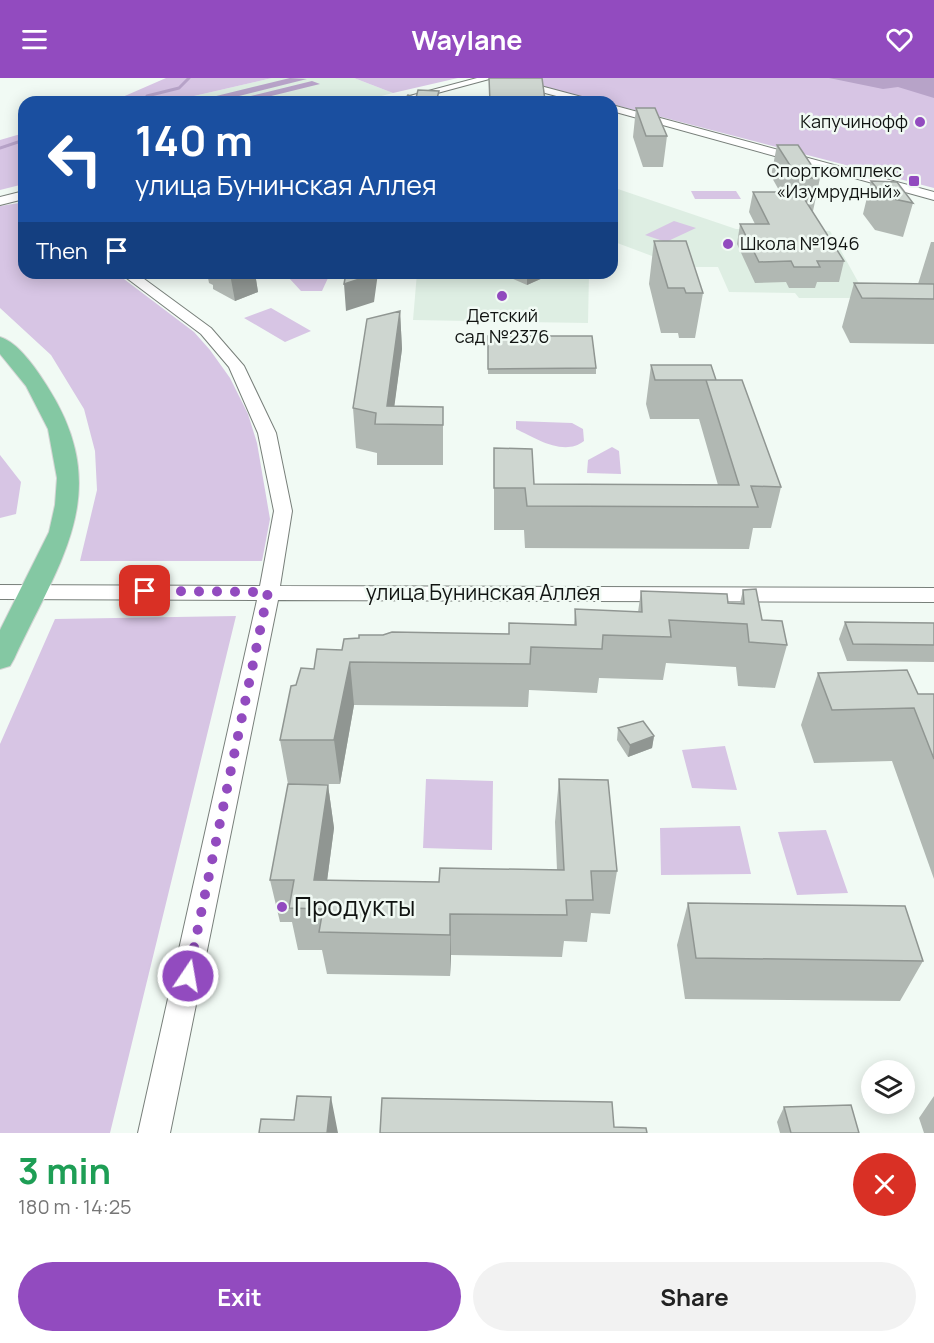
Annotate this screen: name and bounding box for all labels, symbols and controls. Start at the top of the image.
text: Waylane [411,21,523,58]
icon: menu [18,23,51,56]
icon: heart [883,23,916,56]
place label: Капучинофф [800,109,908,133]
text: 140 m [135,111,253,169]
marker: Капучинофф [913,115,927,129]
icon: left [36,120,114,198]
place label: Спорткомплекс «Изумрудный» [767,158,902,203]
text: улица Бунинская Аллея [135,166,437,203]
marker: Спорткомплекс «Изумрудный» [907,174,921,188]
place label: Школа №1946 [740,231,860,255]
icon: arrive [100,234,133,267]
text: Then [36,236,88,266]
marker: Школа №1946 [721,237,735,251]
marker: Детский сад №2376 [495,289,509,303]
place label: Детский сад №2376 [455,303,549,348]
pin [119,565,170,616]
icon: arrive [128,574,161,607]
street label: улица Бунинская Аллея [366,578,600,606]
place label: Продукты [294,888,416,924]
marker: Продукты [275,900,289,914]
position arrow [156,944,220,1008]
map controls [861,1060,915,1114]
button: layers [861,1060,915,1114]
text: 3 min [18,1146,111,1195]
button: close [853,1153,916,1216]
text: 180 m · 14:25 [18,1193,132,1220]
button: Exit [18,1262,461,1331]
button: Share [473,1262,916,1331]

